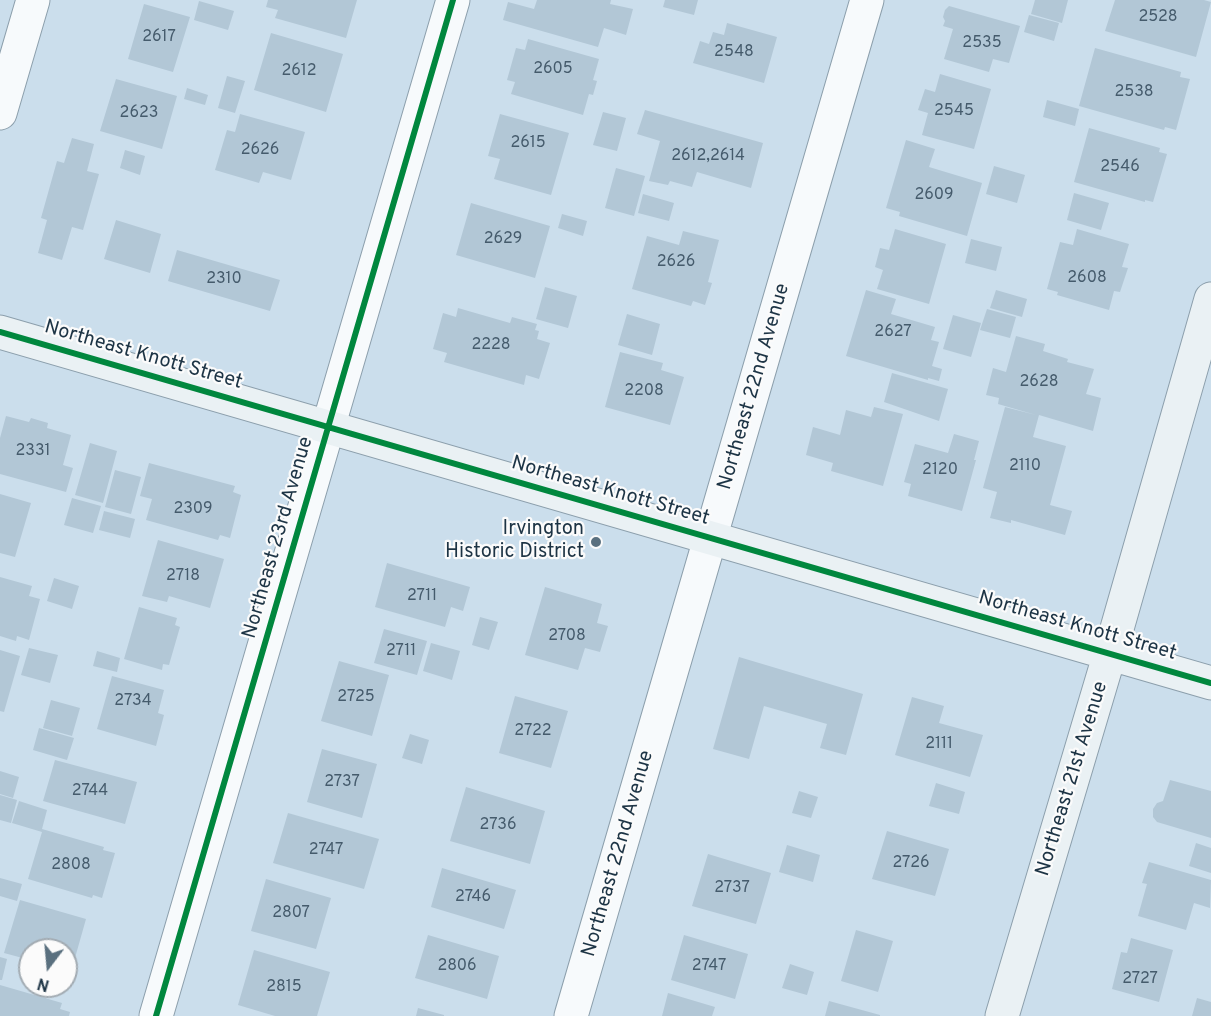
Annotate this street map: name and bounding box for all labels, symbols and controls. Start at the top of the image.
house number: 2528 [1138,8,1178,28]
house number: 2617 [142,28,176,48]
house number: 2535 [962,34,1002,54]
house number: 2548 [714,43,754,63]
house number: 2605 [533,60,573,80]
house number: 2612 [281,62,317,82]
house number: 2538 [1114,83,1154,103]
house number: 2545 [934,102,974,122]
house number: 2623 [120,104,158,124]
house number: 2615 [510,134,546,154]
house number: 2626 [241,141,279,161]
house number: 2612,2614 [671,147,745,167]
house number: 2546 [1100,158,1140,178]
house number: 2609 [914,186,954,206]
house number: 2629 [484,230,522,250]
house number: 2626 [657,253,695,273]
house number: 2608 [1067,269,1107,289]
house number: 2310 [206,270,242,290]
street label: Northeast 22nd Avenue [714,281,796,493]
street label: Northeast Knott Street [41,316,245,396]
house number: 2627 [874,323,912,343]
house number: 2228 [471,336,511,356]
house number: 2628 [1020,373,1058,393]
house number: 2208 [624,382,664,402]
street label: Northeast 23rd Avenue [239,434,319,642]
house number: 2331 [16,442,50,462]
street label: Northeast Knott Street [508,452,712,532]
house number: 2110 [1009,457,1041,477]
house number: 2120 [922,461,958,481]
house number: 2309 [173,500,213,520]
place label: Irvington Historic District [445,518,584,565]
marker: Irvington Historic District [589,535,603,549]
house number: 2718 [166,567,200,587]
house number: 2711 [407,587,437,607]
street label: Northeast Knott Street [975,587,1179,667]
house number: 2708 [548,627,586,647]
house number: 2711 [386,642,416,662]
street label: Northeast 21st Avenue [1032,679,1114,879]
house number: 2725 [337,688,375,708]
house number: 2734 [114,692,152,712]
house number: 2722 [514,722,552,742]
house number: 2111 [925,735,953,755]
street label: Northeast 22nd Avenue [578,748,660,960]
house number: 2737 [324,773,360,793]
house number: 2744 [72,782,108,802]
house number: 2736 [480,816,516,836]
house number: 2747 [309,841,343,861]
house number: 2726 [892,854,930,874]
house number: 2808 [51,856,91,876]
house number: 2737 [714,879,750,899]
house number: 2746 [455,888,491,908]
house number: 2807 [272,904,310,924]
north arrow [18,938,78,998]
house number: 2806 [437,957,477,977]
house number: 2747 [692,957,726,977]
house number: 2727 [1122,970,1158,990]
text: N [35,972,52,995]
house number: 2815 [266,978,302,998]

